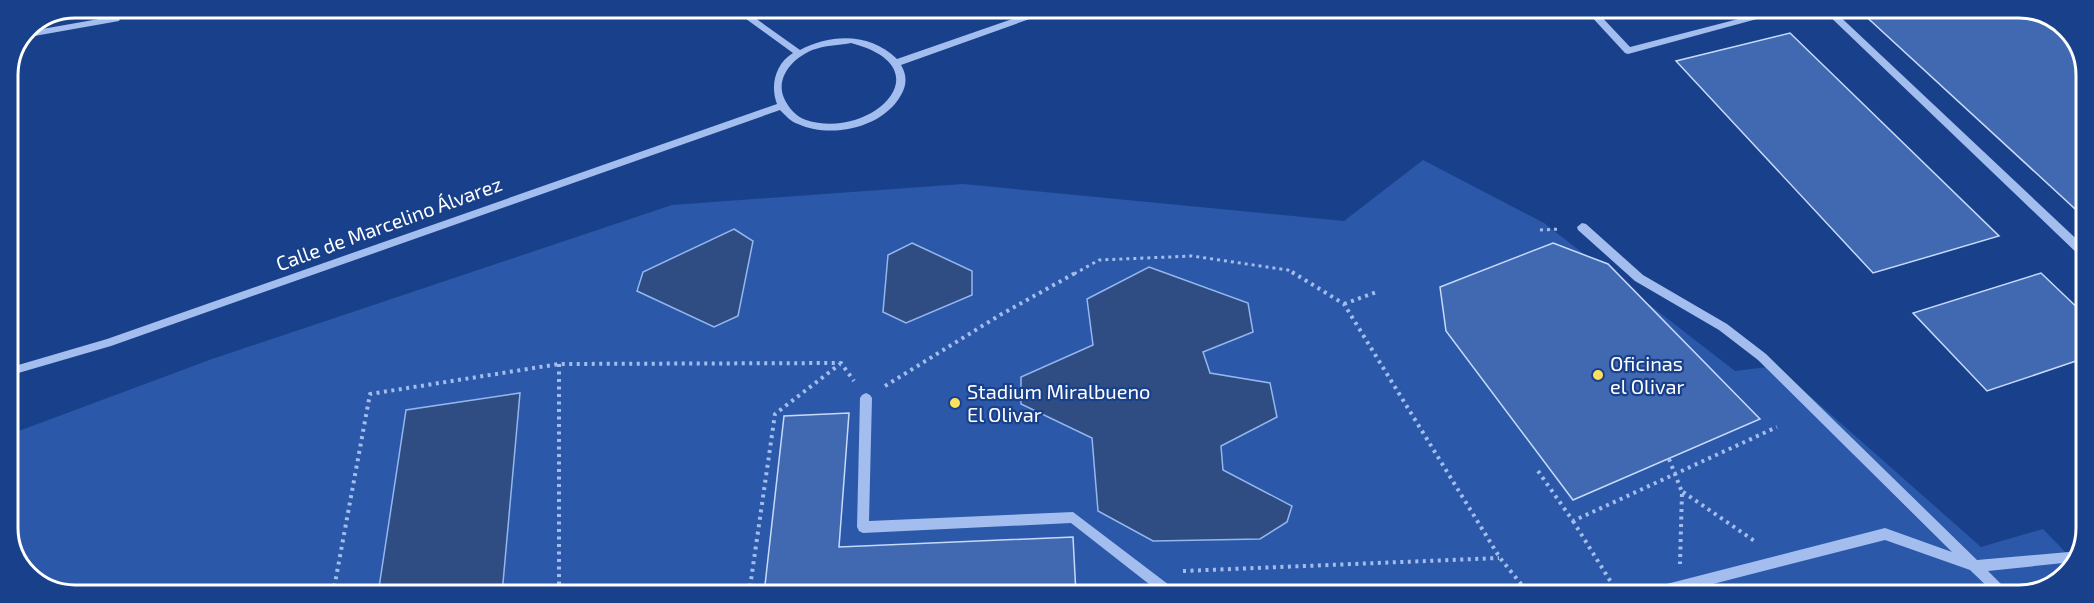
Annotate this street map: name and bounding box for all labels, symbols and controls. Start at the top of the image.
street label: Calle de Marcelino Álvarez [272,171,505,275]
place label: Oficinas el Olivar [1610,351,1684,398]
marker: Oficinas el Olivar [1591,368,1605,382]
place label: Stadium Miralbueno El Olivar [967,379,1150,426]
marker: Stadium Miralbueno El Olivar [948,396,962,410]

